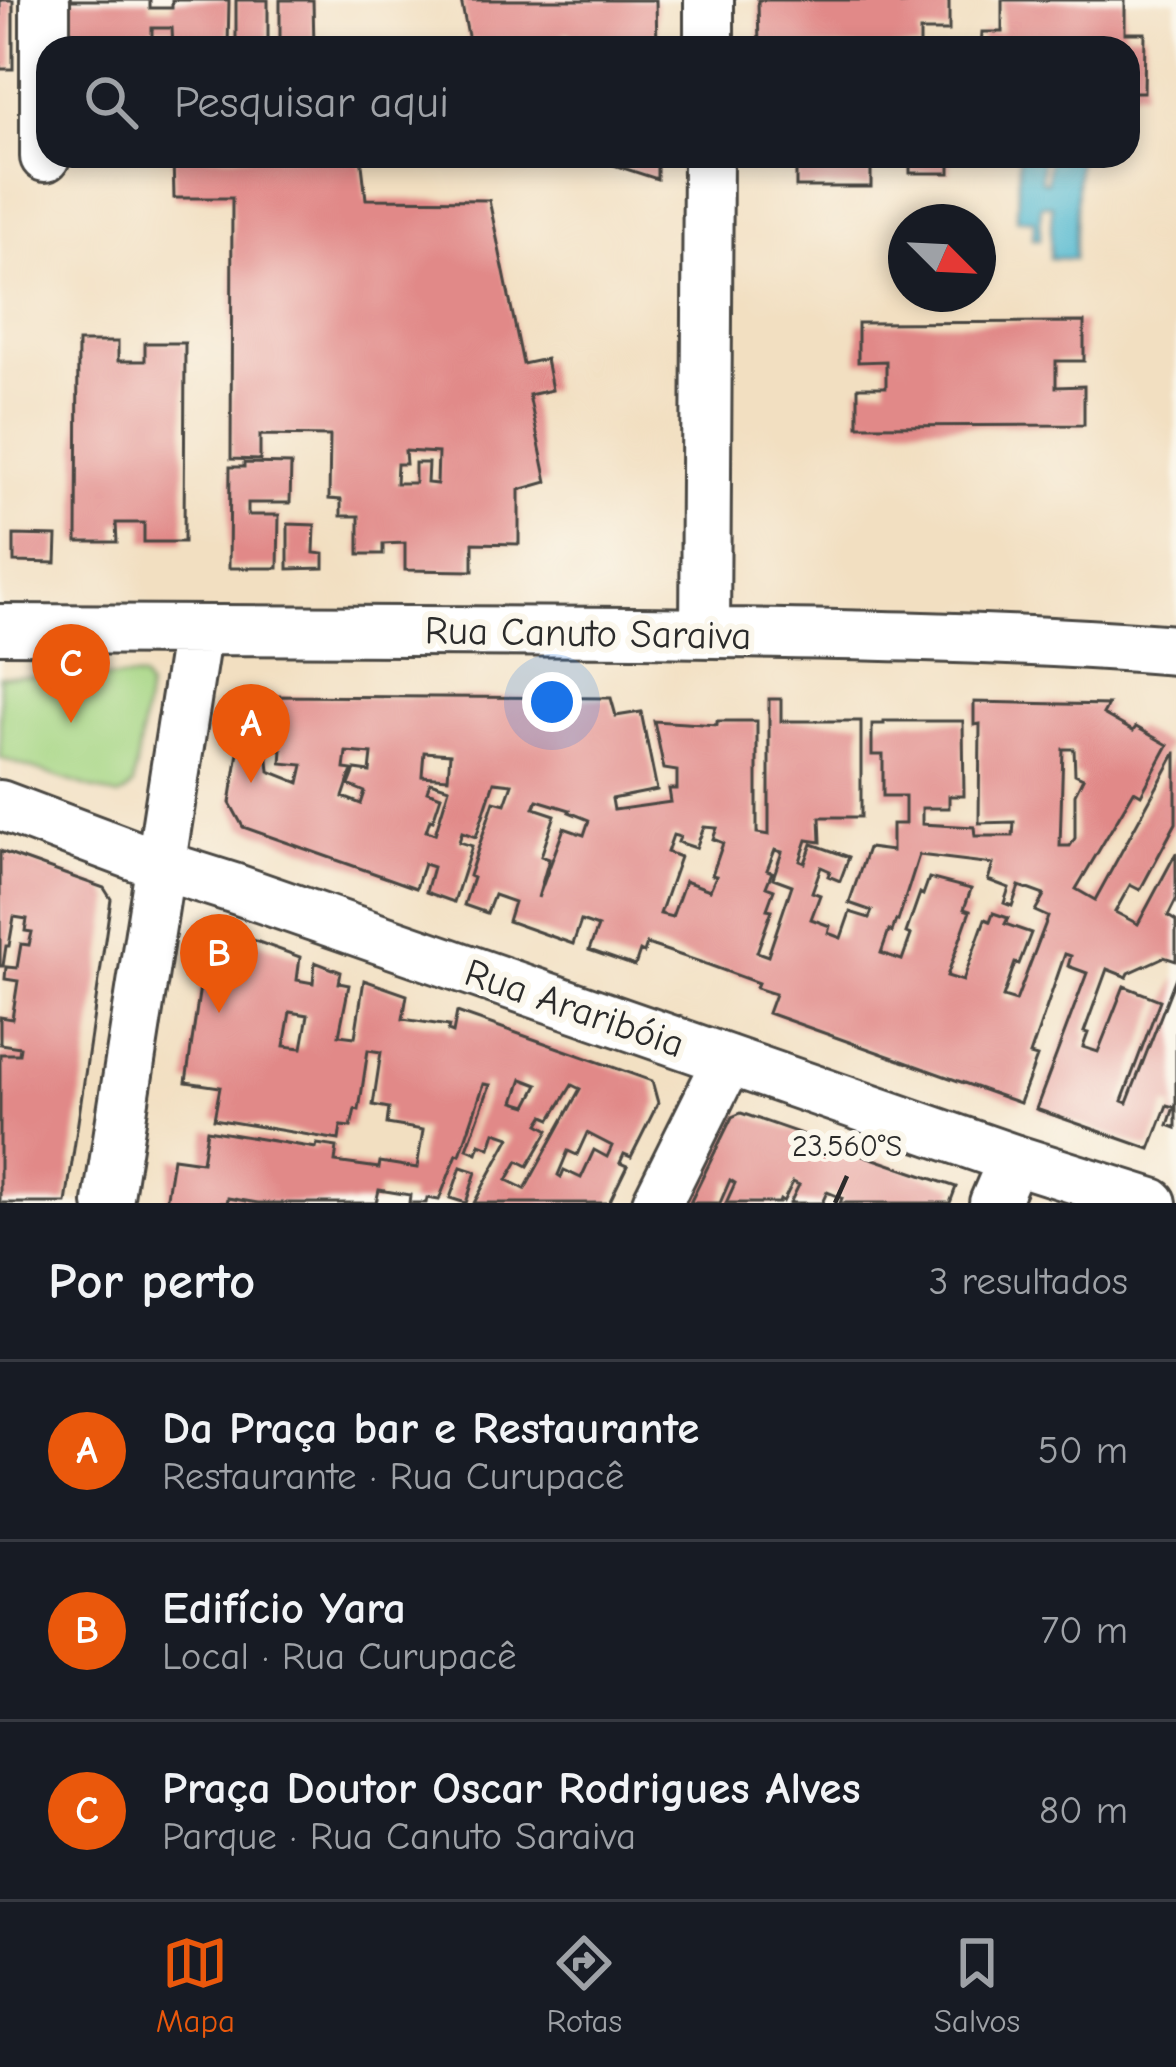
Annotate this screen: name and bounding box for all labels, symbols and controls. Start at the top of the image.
search box [36,36,1140,168]
icon: search [78,69,144,135]
text: Pesquisar aqui [174,76,449,128]
north arrow [888,204,996,312]
street label: Rua Canuto Saraiva [424,608,752,659]
pin: C [32,624,110,723]
your location [522,672,582,732]
pin: A [212,684,290,783]
pin: B [180,914,258,1013]
street label: Rua Araribóia [459,950,690,1067]
text: 23.560°S [792,1129,902,1164]
text: Por perto [48,1252,255,1311]
text: 3 resultados [929,1259,1128,1304]
text: Da Praça bar e Restaurante [162,1402,699,1454]
text: A [76,1428,98,1473]
text: 50 m [1038,1428,1128,1473]
text: Restaurante · Rua Curupacê [162,1454,624,1499]
text: Edifício Yara [162,1582,406,1634]
text: B [75,1608,99,1653]
text: 70 m [1041,1608,1128,1653]
text: Local · Rua Curupacê [162,1634,517,1679]
text: Praça Doutor Oscar Rodrigues Alves [162,1762,861,1814]
text: C [75,1788,99,1833]
text: 80 m [1039,1788,1128,1833]
text: Parque · Rua Canuto Saraiva [162,1814,636,1859]
tab: Mapa [156,1930,235,2040]
tab: Rotas [546,1930,622,2040]
tab: Salvos [934,1930,1020,2040]

